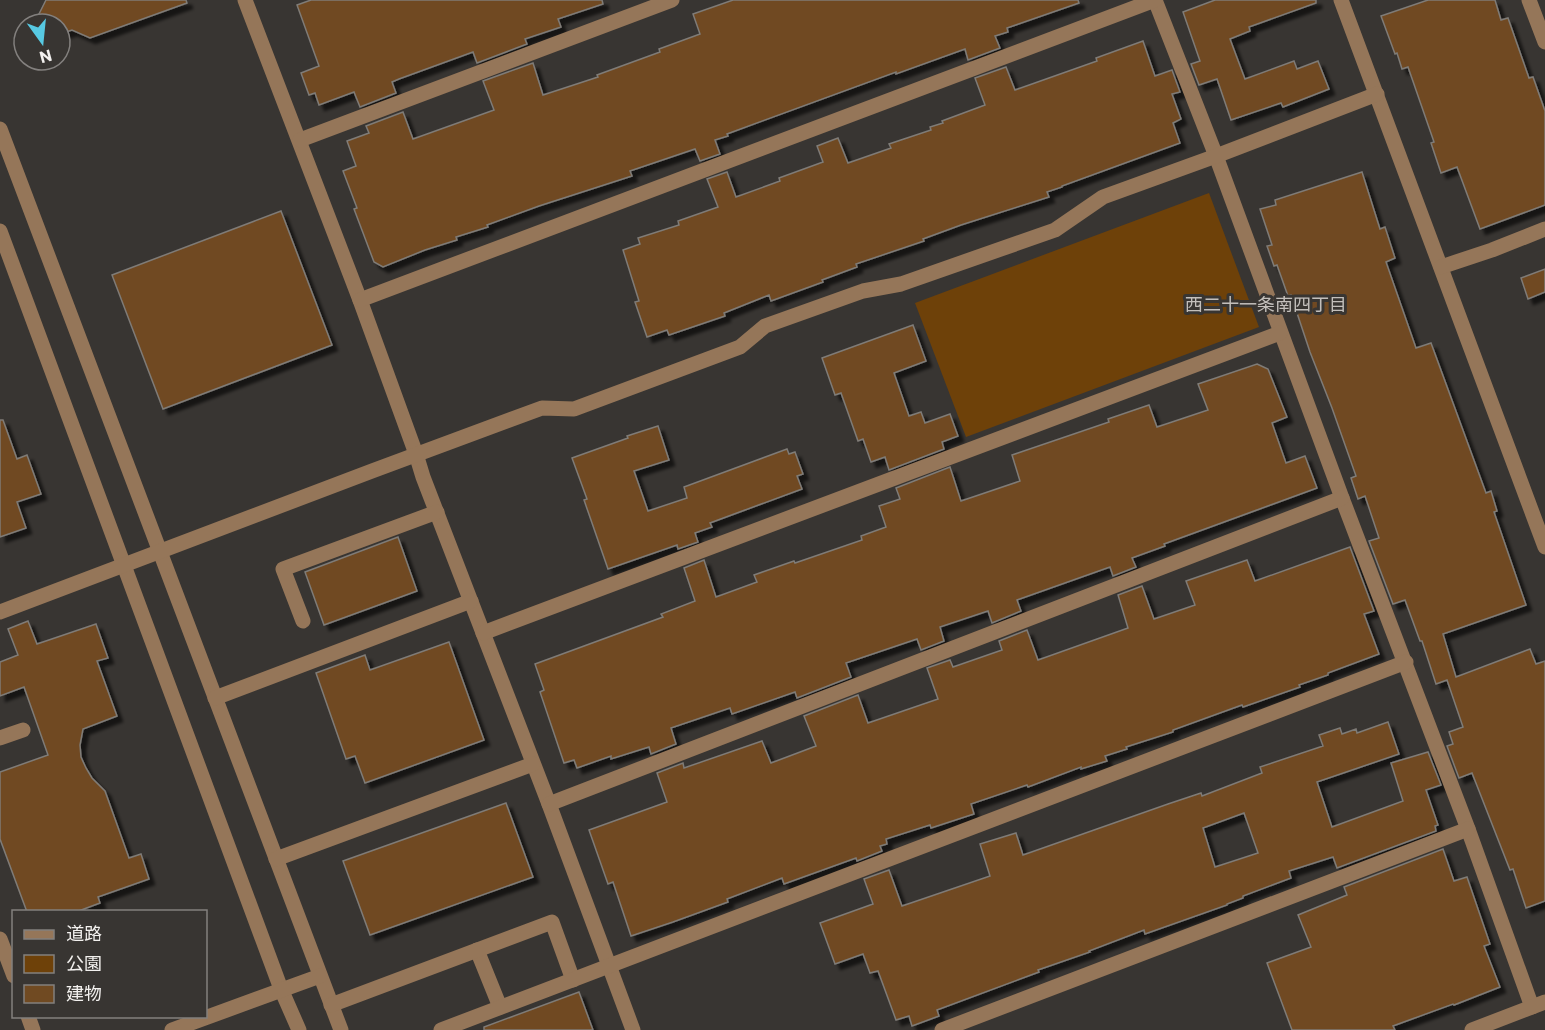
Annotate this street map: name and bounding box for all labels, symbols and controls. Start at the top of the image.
north arrow [12,12,72,72]
text: N [38,46,54,68]
district label: 西二十一条南四丁目 [1185,293,1347,315]
legend [12,910,207,1018]
text: 道路 [66,922,102,944]
text: 公園 [66,952,102,974]
text: 建物 [66,982,102,1004]

